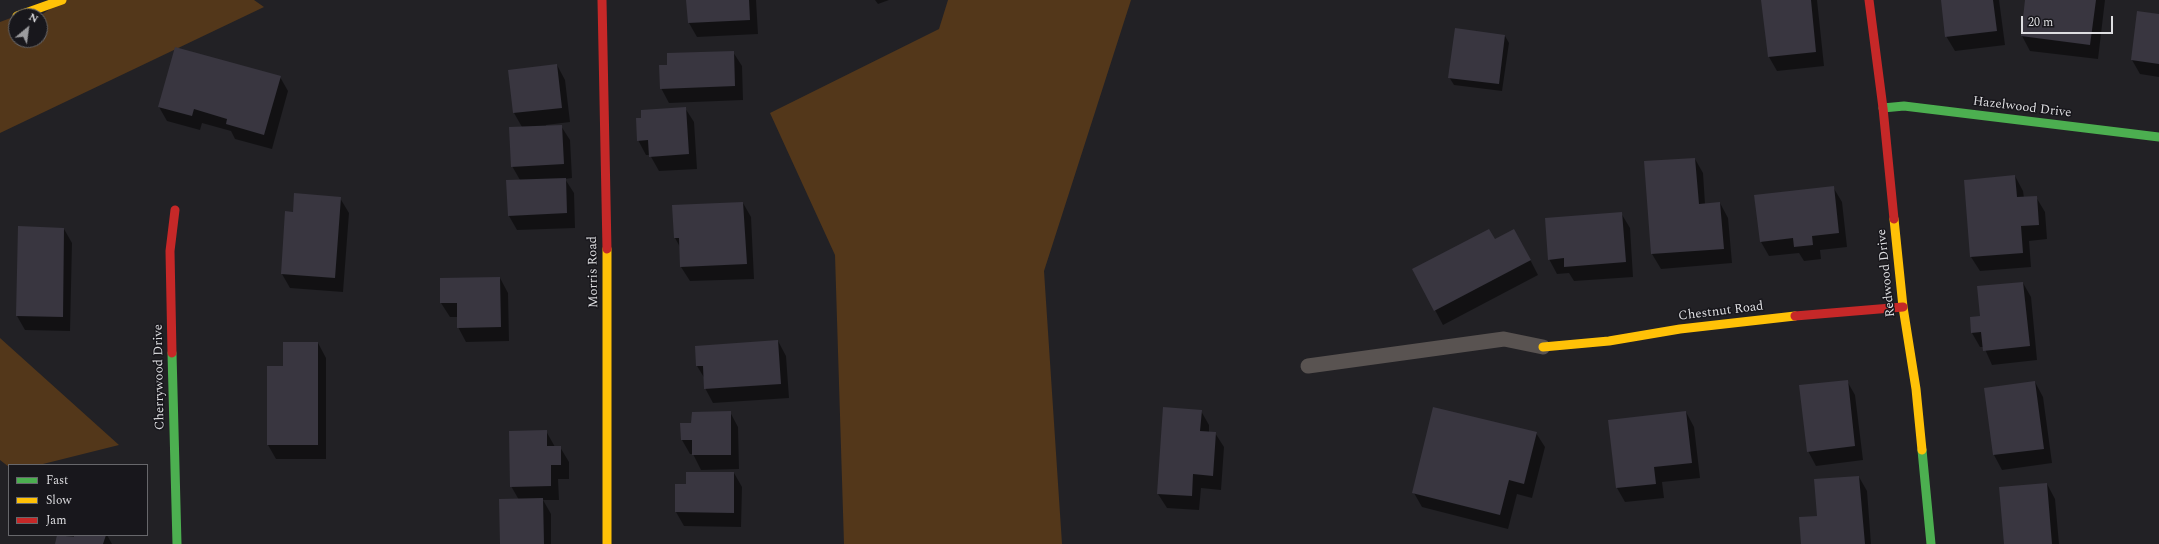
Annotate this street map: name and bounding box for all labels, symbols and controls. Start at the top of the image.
north arrow [8,8,48,48]
text: N [26,8,42,28]
scale bar [2023,8,2115,34]
text: 20 m [2028,13,2053,32]
street label: Hazelwood Drive [1972,94,2072,122]
street label: Redwood Drive [1875,228,1899,318]
street label: Morris Road [586,236,602,308]
street label: Chestnut Road [1678,299,1764,325]
street label: Cherrywood Drive [151,324,169,430]
legend [8,464,148,536]
text: Fast [46,471,68,490]
text: Slow [46,491,71,510]
text: Jam [46,511,67,530]

